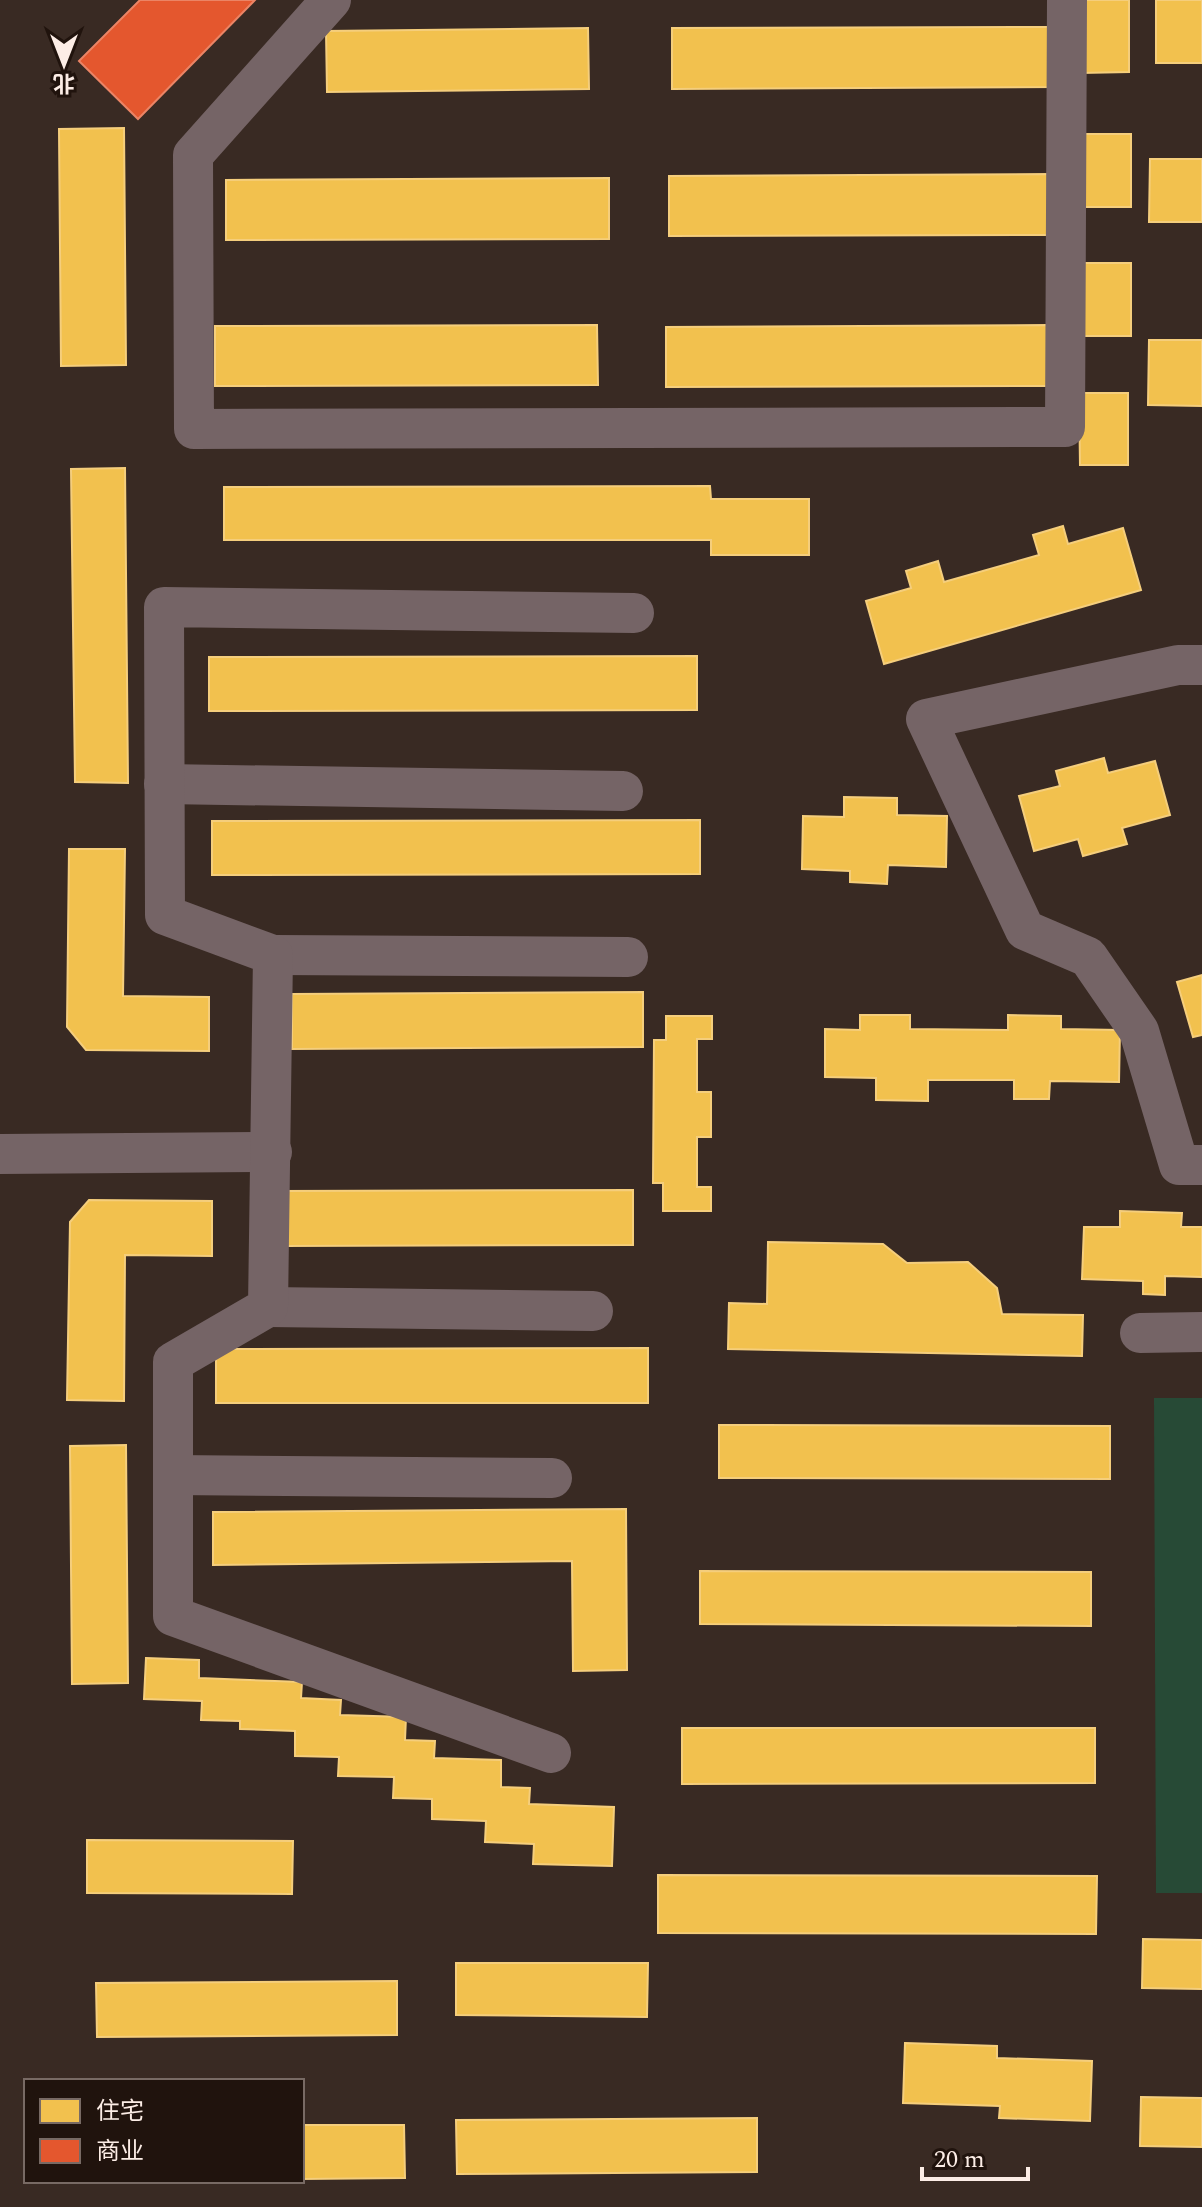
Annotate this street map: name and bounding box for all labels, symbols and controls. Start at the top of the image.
north arrow [24,24,104,104]
text: 北 [53,66,75,99]
legend [24,2079,304,2183]
text: 住宅 [96,2094,144,2130]
scale bar [922,2131,1028,2181]
text: 商业 [96,2134,144,2170]
text: 20 m [934,2142,985,2178]

